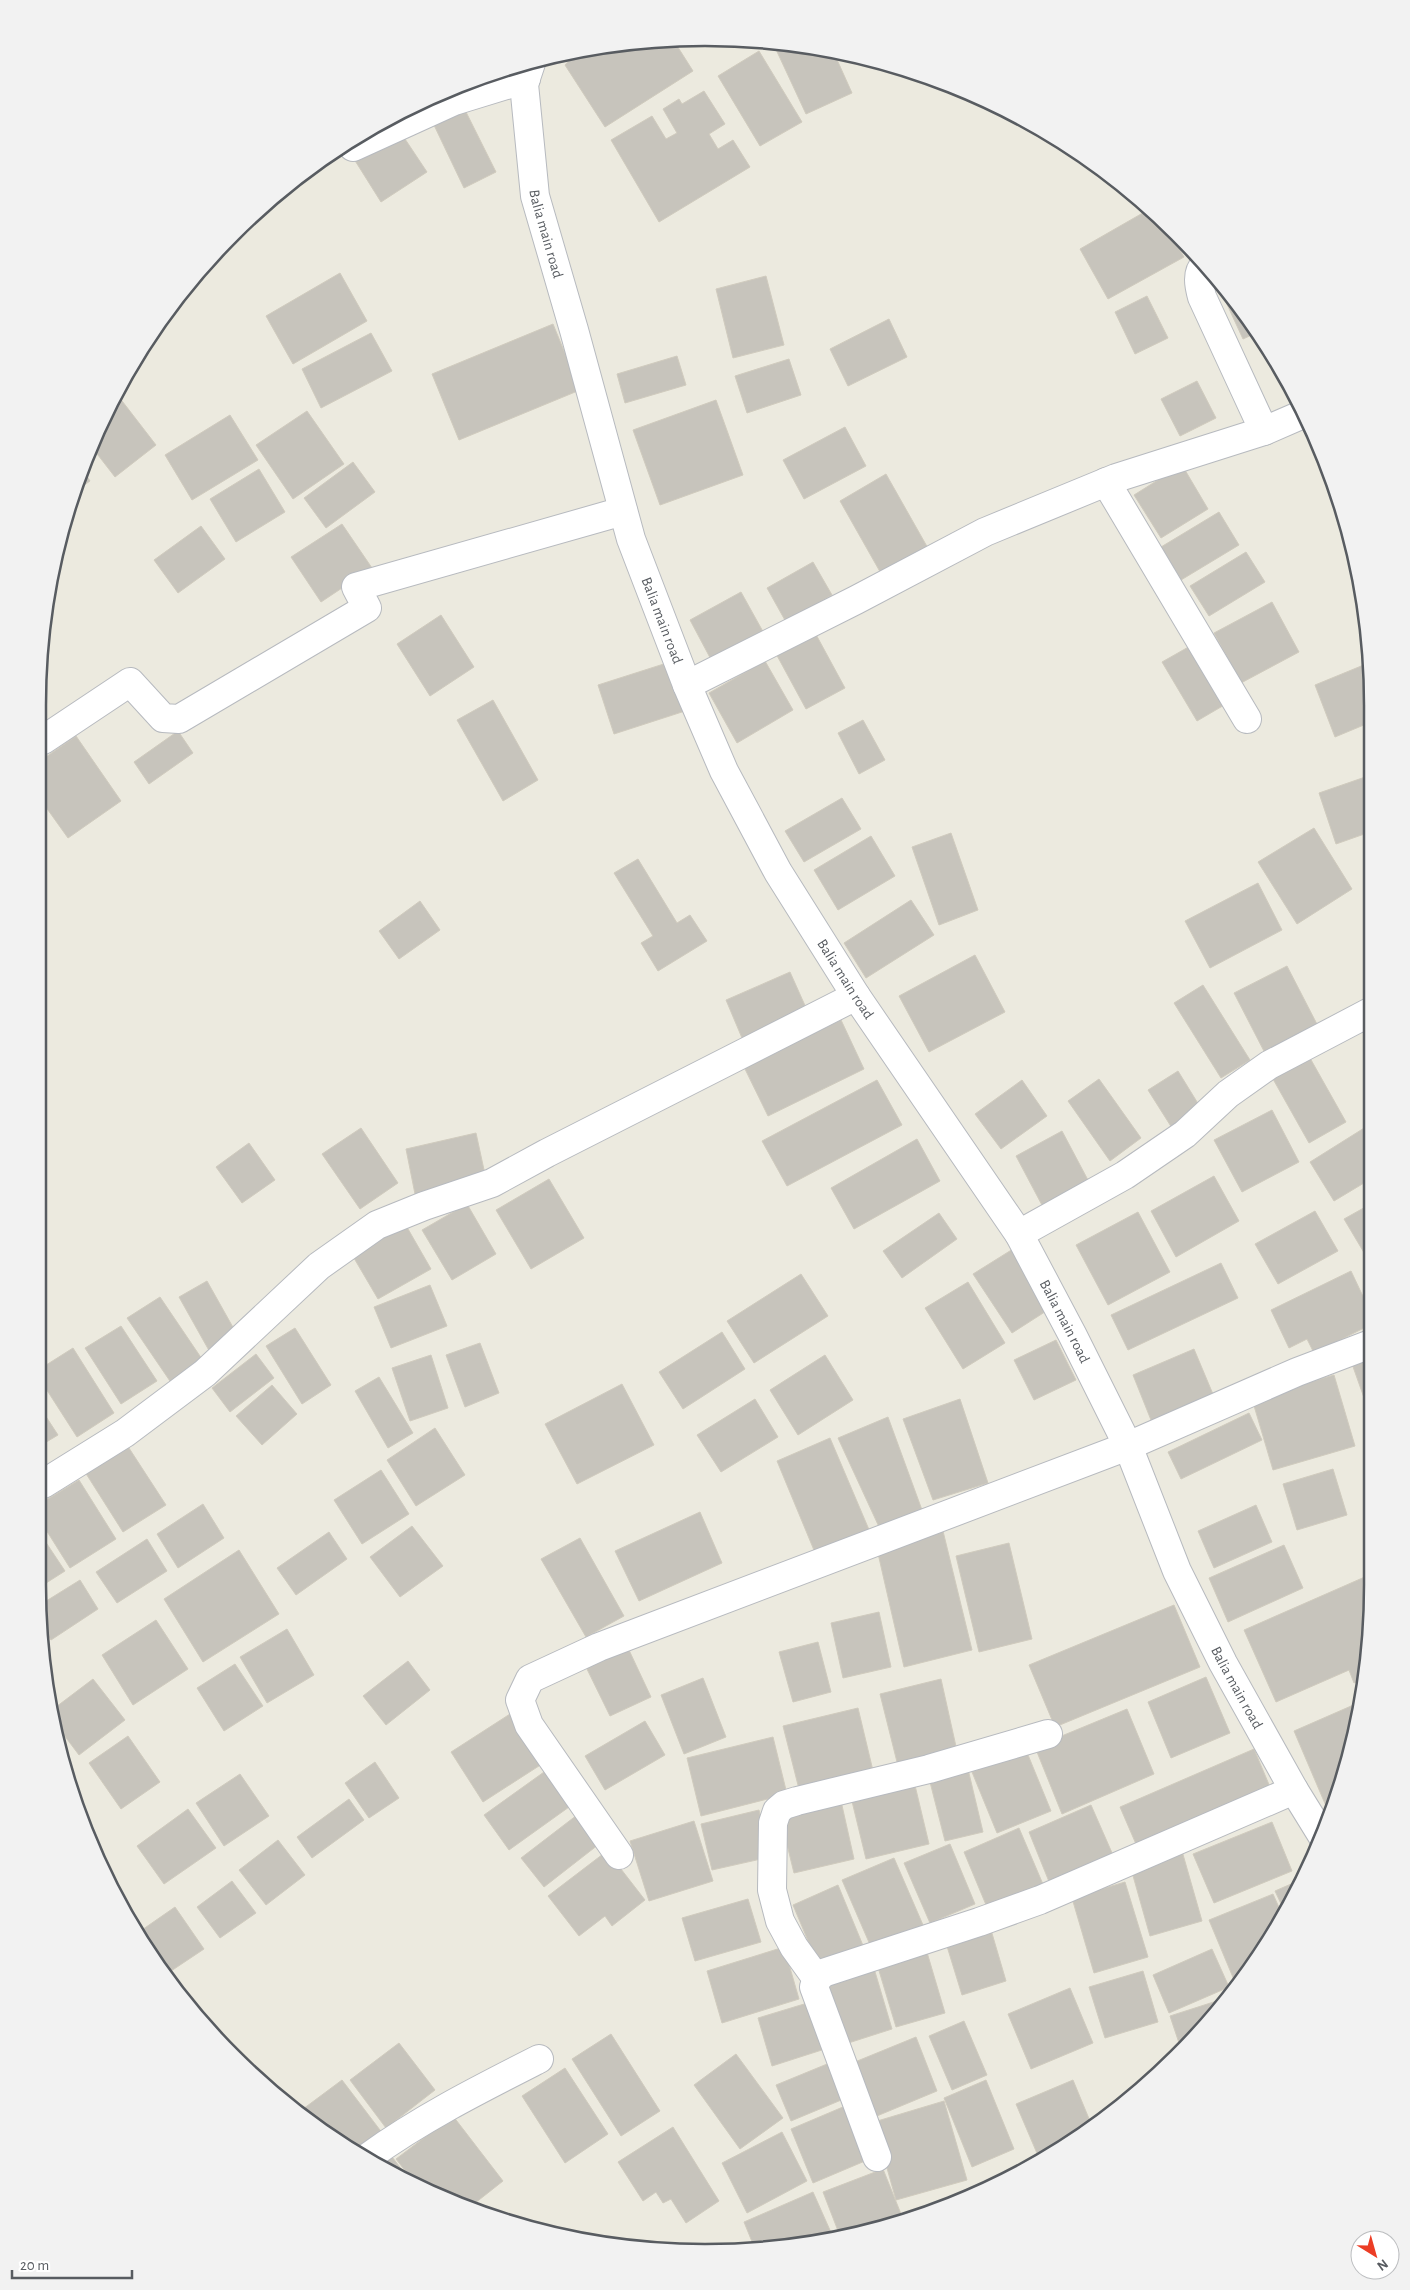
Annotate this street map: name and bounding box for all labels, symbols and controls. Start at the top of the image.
street label: Balia main road [526,189,566,280]
street label: Balia main road [638,575,685,666]
street label: Balia main road [814,937,877,1022]
street label: Balia main road [1037,1277,1092,1366]
street label: Balia main road [1208,1644,1265,1732]
north arrow [1350,2230,1400,2280]
scale bar [12,2248,132,2280]
text: N [1374,2256,1390,2273]
text: 20 m [20,2258,49,2273]

